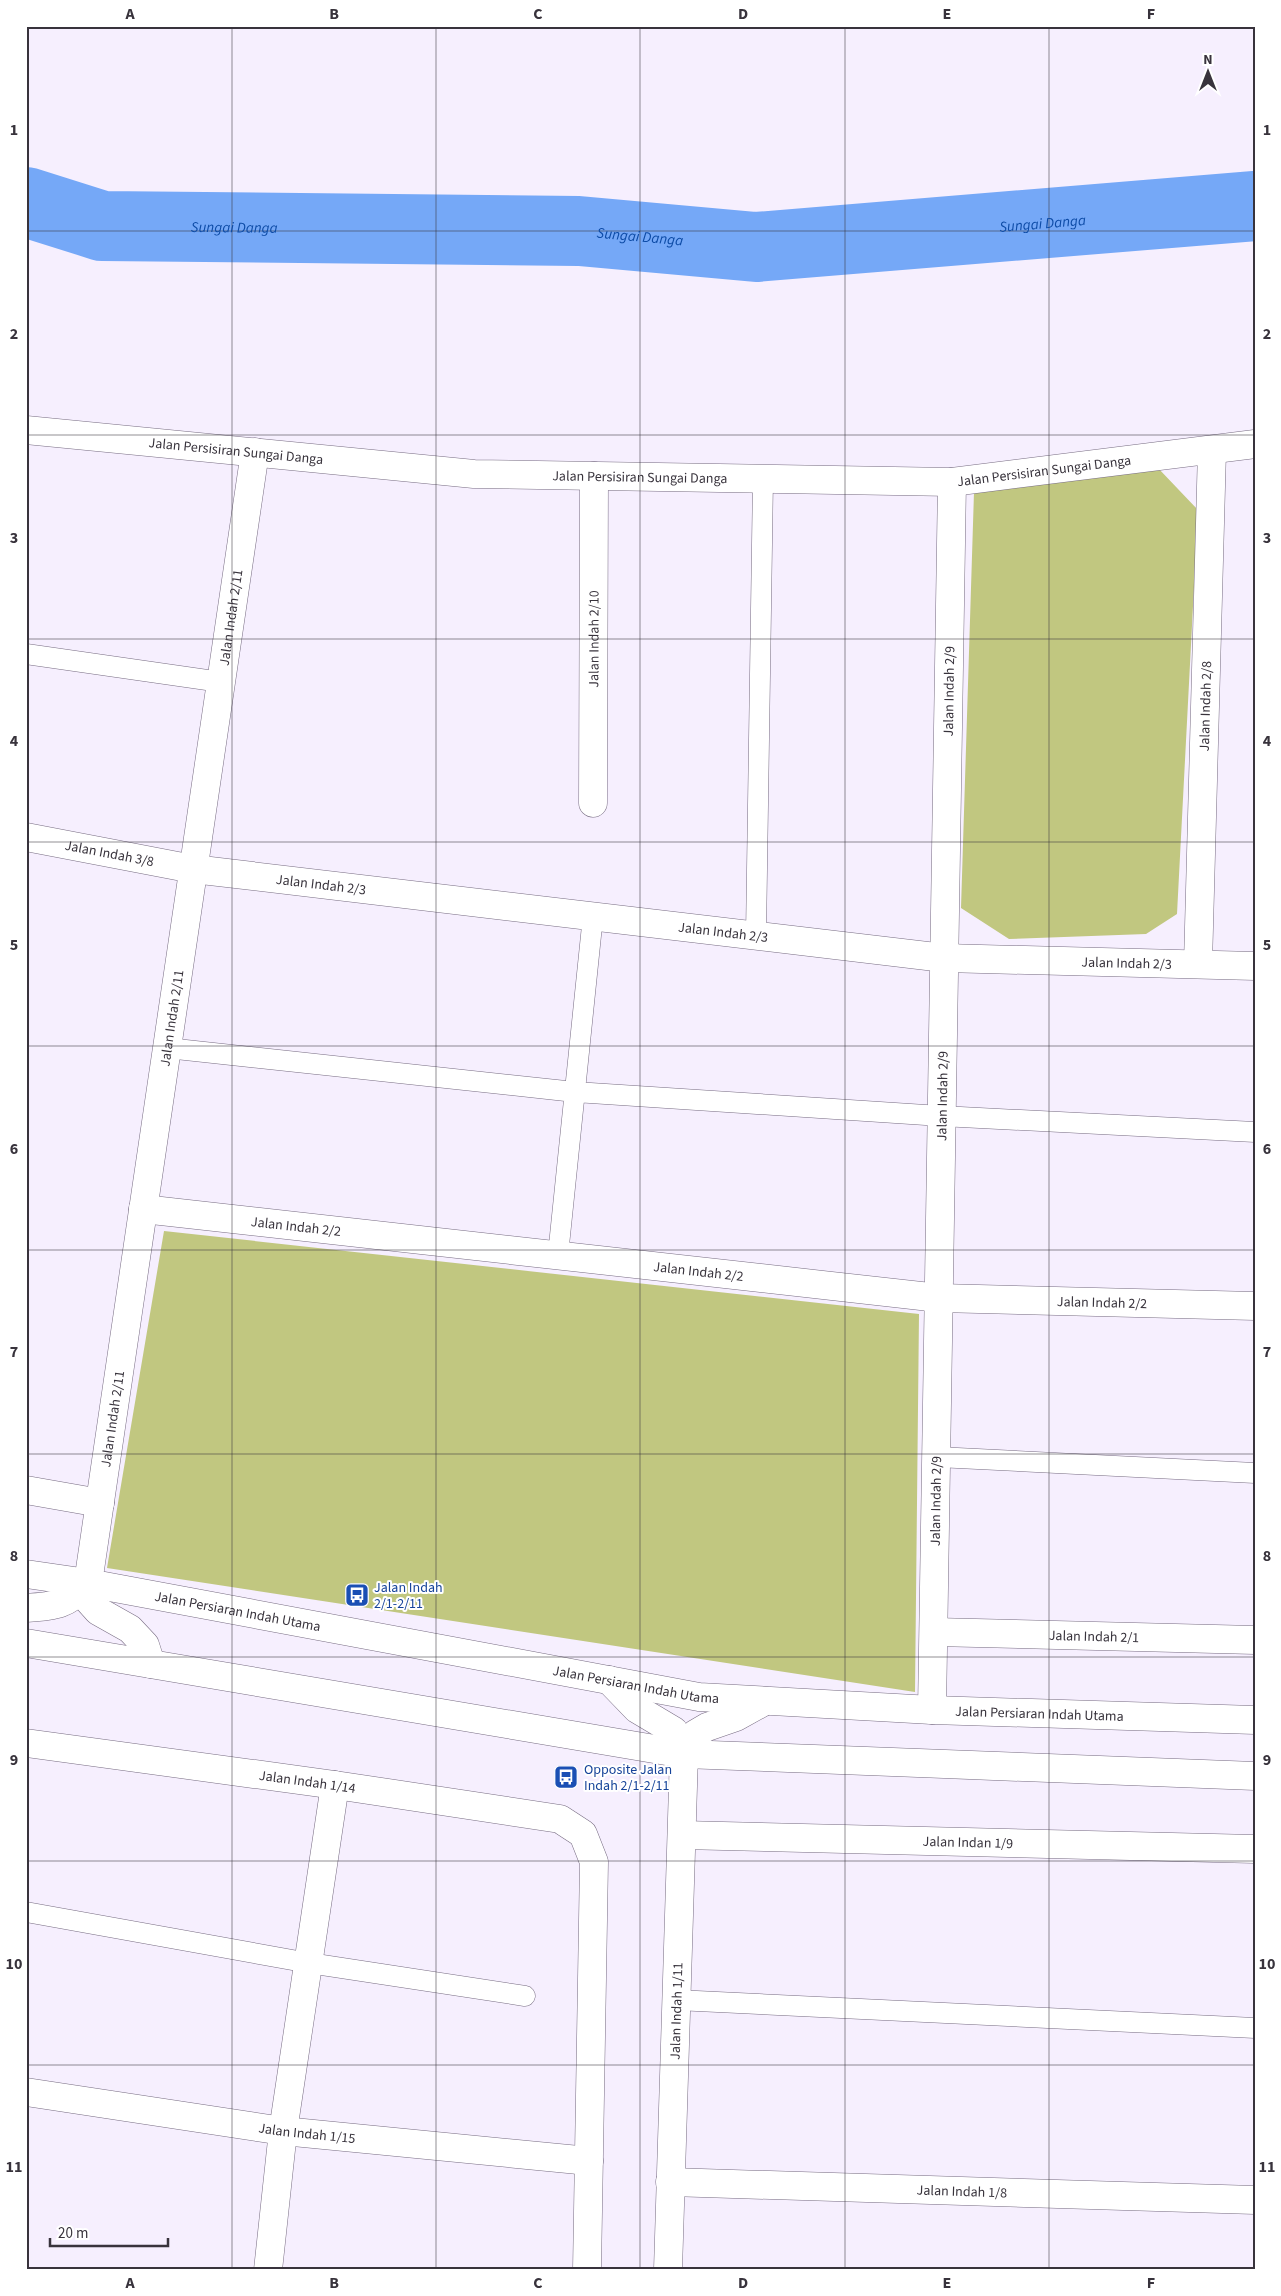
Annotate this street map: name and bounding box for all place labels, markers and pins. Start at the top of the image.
place label: Jalan Indah 2/1-2/11 [374,1578,443,1614]
bus stop icon: Jalan Indah 2/1-2/11 [344,1582,370,1608]
place label: Opposite Jalan Indah 2/1-2/11 [584,1760,672,1796]
bus stop icon: Opposite Jalan Indah 2/1-2/11 [553,1764,579,1790]

